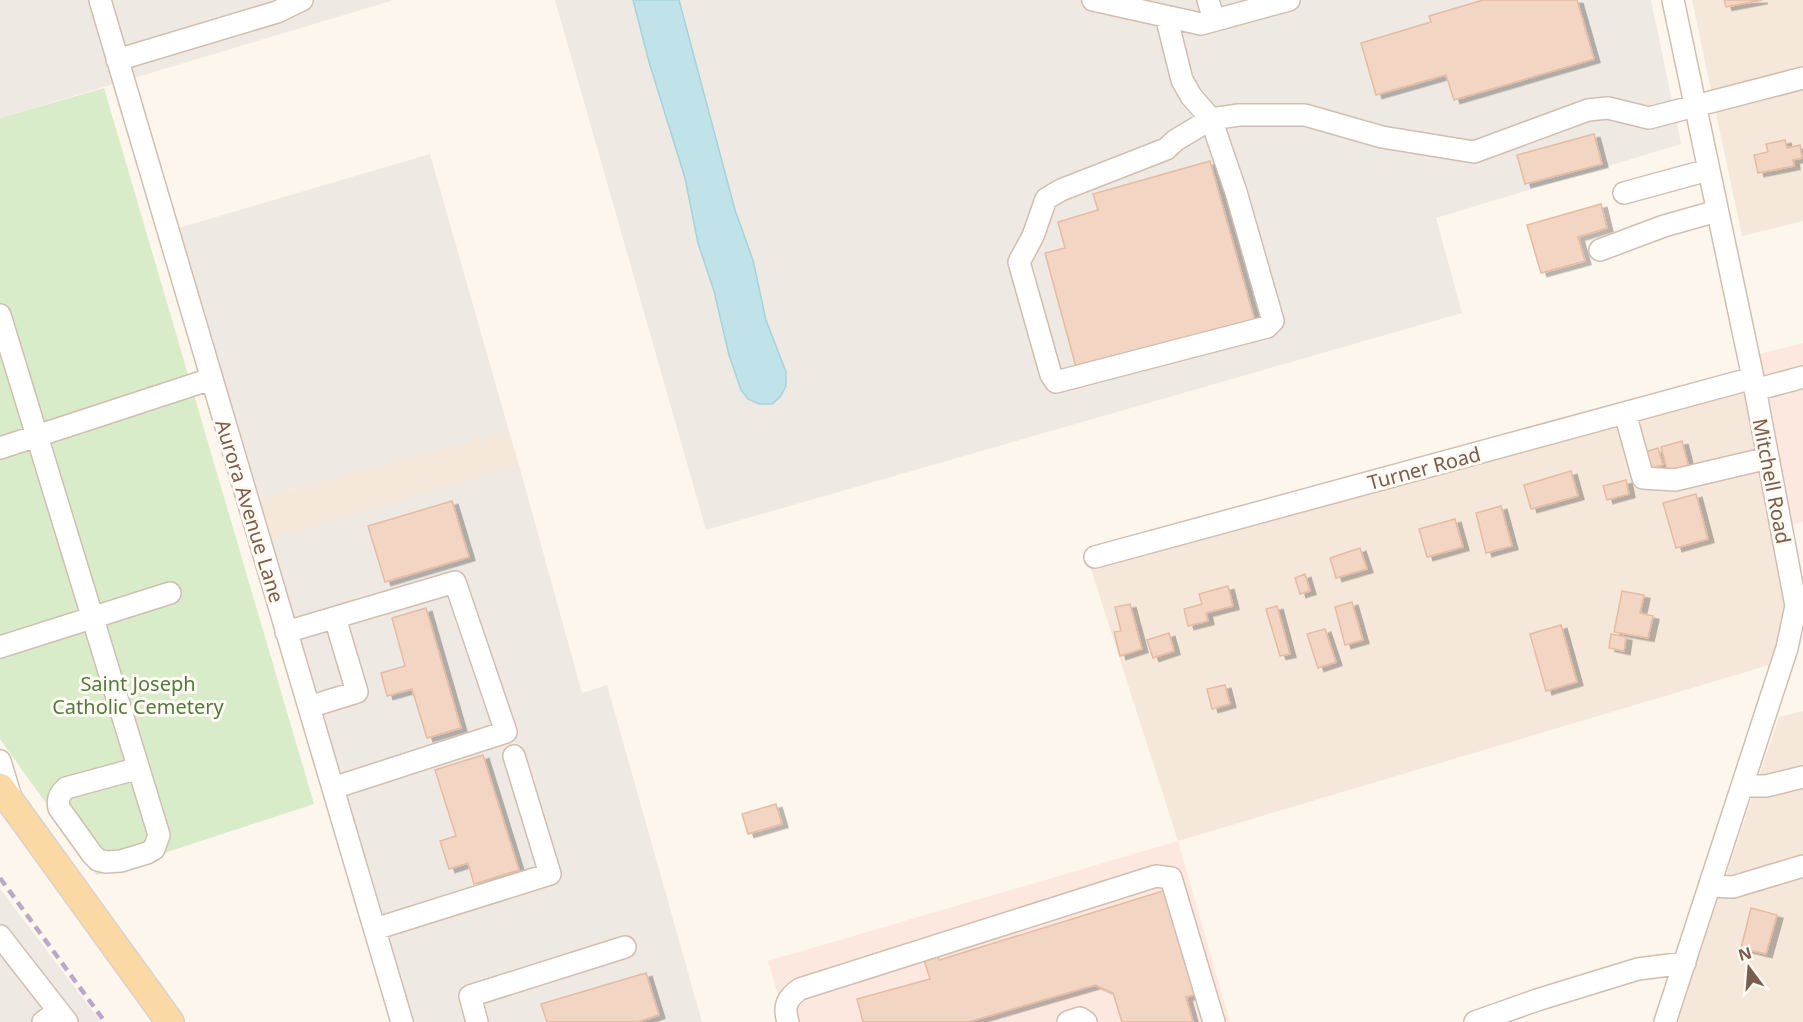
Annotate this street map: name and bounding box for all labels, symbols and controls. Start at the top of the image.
street label: Aurora Avenue Lane [209,416,291,606]
street label: Mitchell Road [1747,416,1797,546]
street label: Turner Road [1365,440,1483,496]
park label: Saint Joseph Catholic Cemetery [52,670,225,720]
north arrow [1719,938,1779,998]
text: N [1736,941,1754,966]

